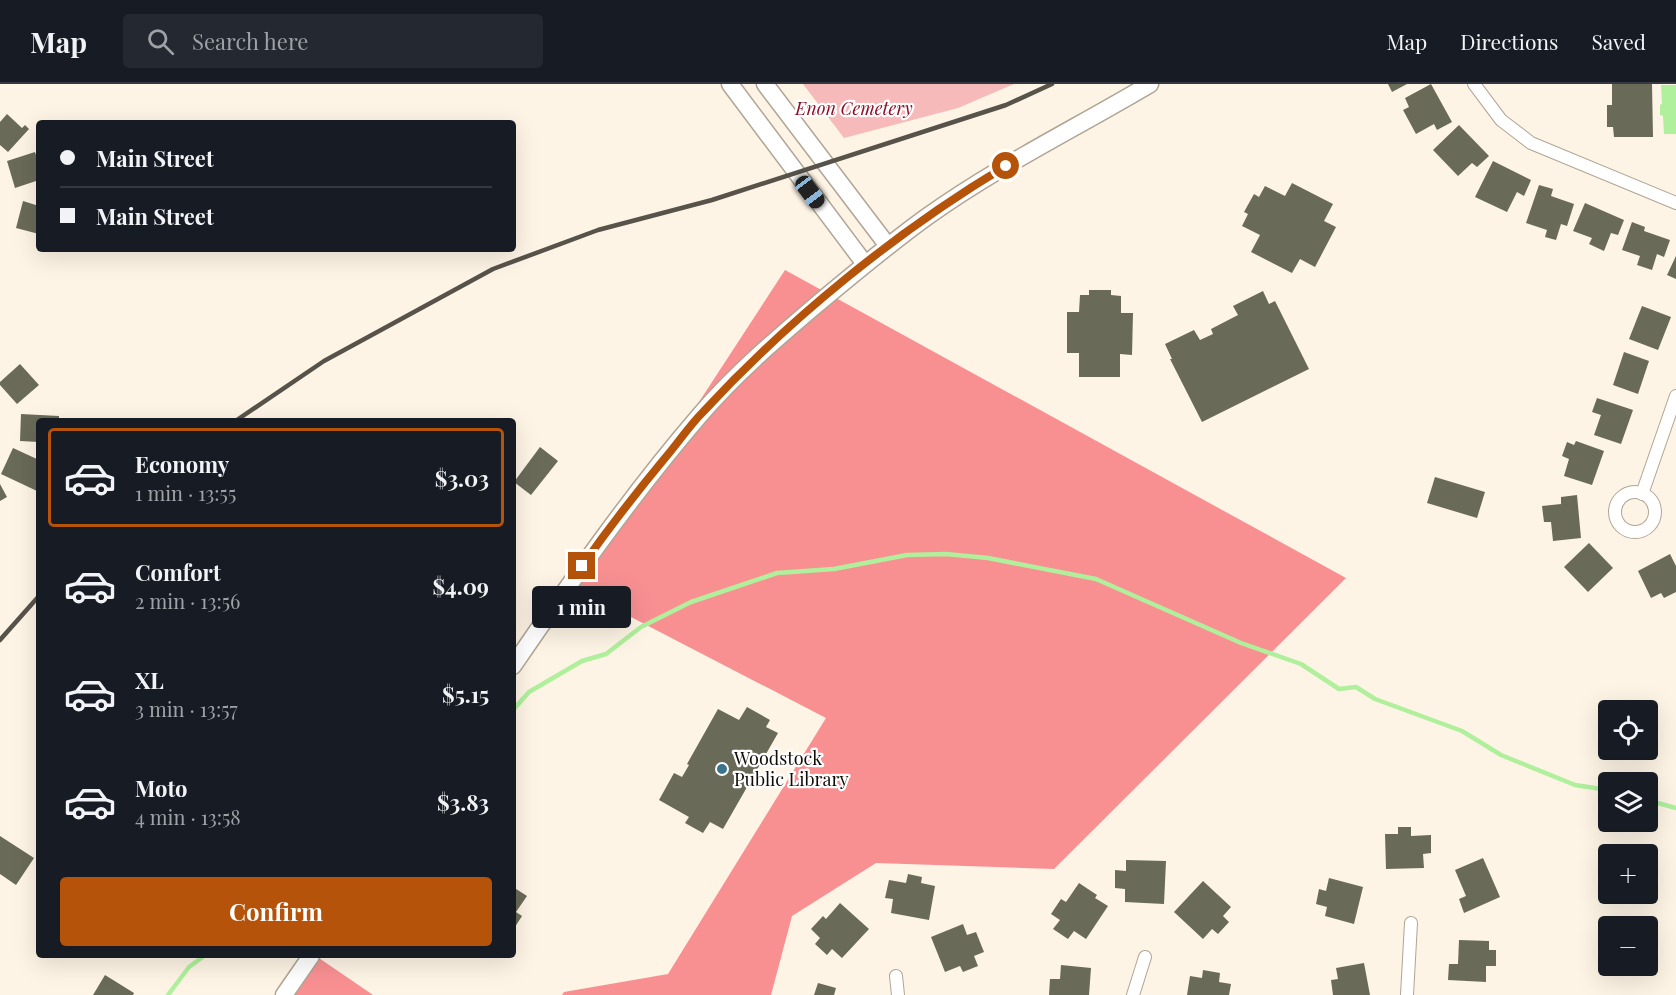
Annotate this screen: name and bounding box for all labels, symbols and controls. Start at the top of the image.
search box [123,14,543,68]
text: Map [30,23,87,60]
icon: search [144,25,177,58]
text: Search here [192,26,308,56]
text: Map [1386,27,1427,55]
text: Directions [1460,27,1558,55]
text: Saved [1591,27,1646,55]
park label: Enon Cemetery [794,96,913,120]
text: Main Street [96,143,214,173]
route start [992,152,1019,179]
car [792,172,828,212]
text: Main Street [96,201,214,231]
text: Economy [135,449,229,479]
icon: car [63,451,117,505]
text: $3.03 [435,463,489,493]
text: 1 min · 13:55 [135,479,236,506]
route end [568,552,595,579]
text: Comfort [135,557,221,587]
icon: car [63,559,117,613]
text: $4.09 [432,571,489,601]
text: 2 min · 13:56 [135,587,240,614]
callout: 1 min [532,587,632,629]
text: 1 min [557,593,606,620]
text: XL [135,665,164,695]
icon: car [63,667,117,721]
text: $5.15 [442,679,489,709]
text: 3 min · 13:57 [135,695,238,722]
map controls [1598,700,1658,976]
button: locate [1598,700,1658,760]
place label: Woodstock Public Library [733,746,849,791]
marker: Woodstock Public Library [715,762,729,776]
button: layers [1598,772,1658,832]
text: Moto [135,773,188,803]
icon: car [63,775,117,829]
text: $3.83 [437,787,489,817]
text: 4 min · 13:58 [135,803,241,830]
button: + [1598,844,1658,904]
button: Confirm [60,877,492,946]
button: − [1598,916,1658,976]

